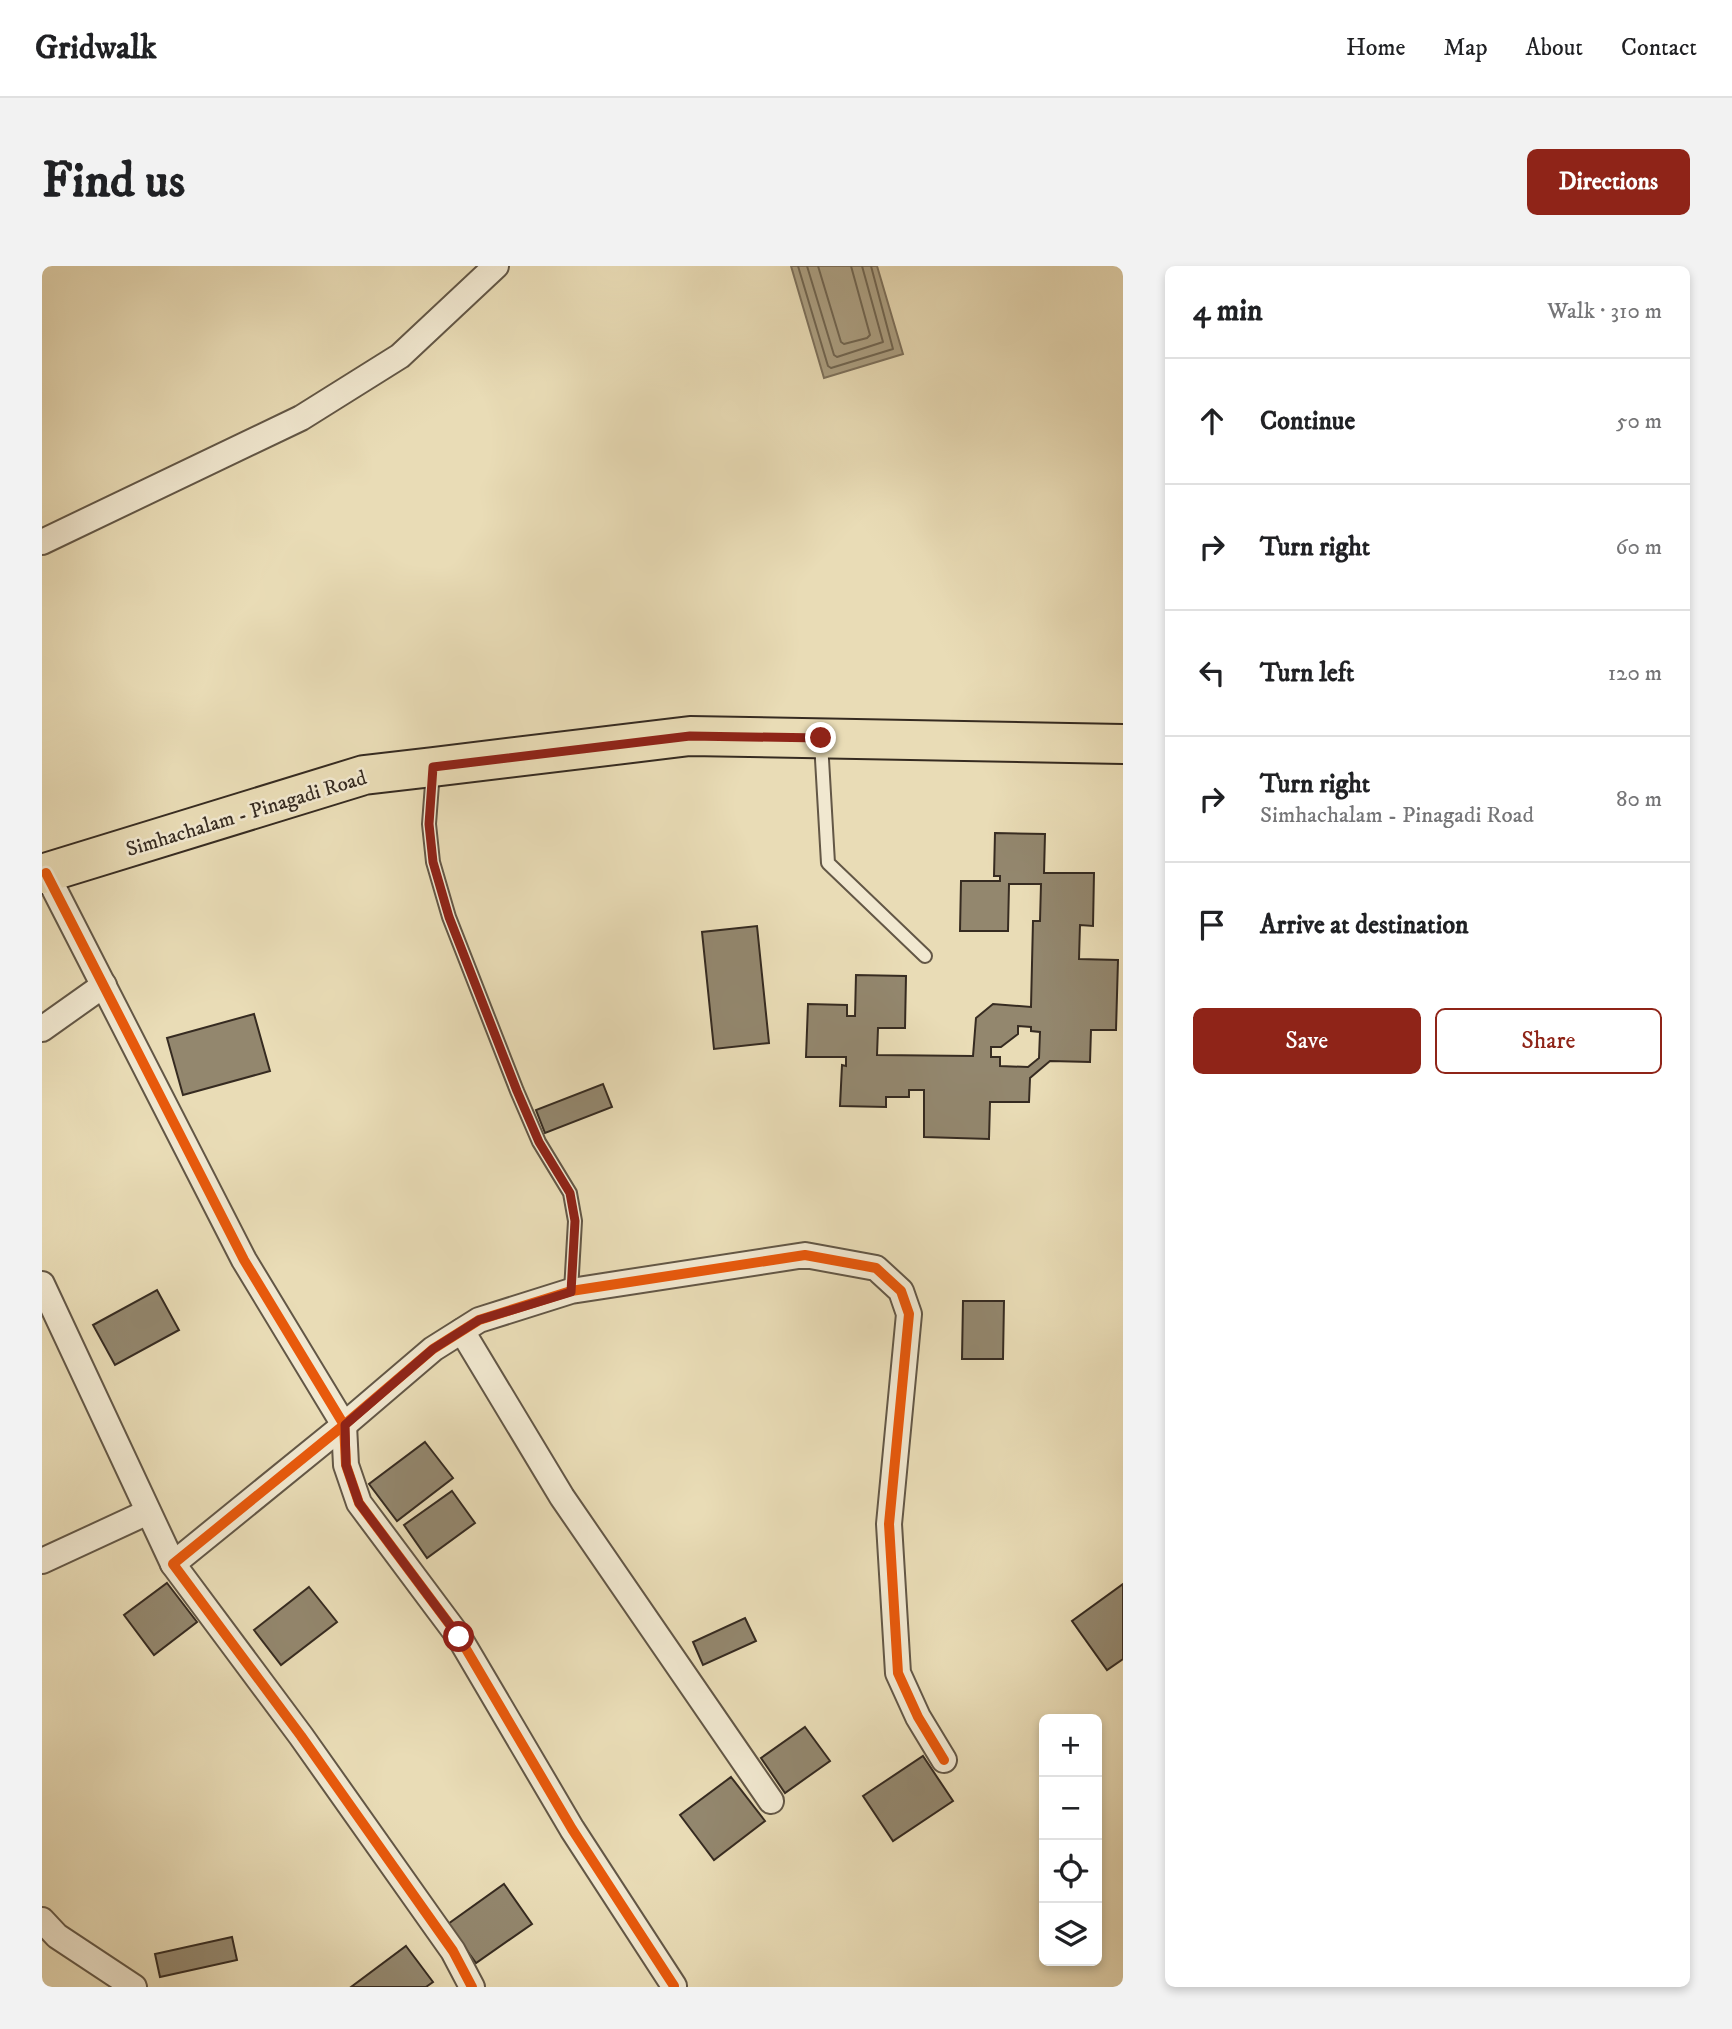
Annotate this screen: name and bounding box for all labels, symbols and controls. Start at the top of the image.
text: Gridwalk [35,28,157,69]
text: Home [1346,33,1405,63]
text: Map [1443,33,1488,63]
text: About [1526,33,1583,63]
text: Contact [1621,33,1697,63]
button: Directions [1527,149,1690,215]
text: Find us [42,151,185,213]
text: 4 min [1193,293,1263,330]
text: Walk · 310 m [1547,297,1662,326]
icon: ahead [1193,402,1231,440]
text: Continue [1260,405,1355,438]
text: 50 m [1616,407,1662,436]
icon: right [1193,528,1231,566]
text: Turn right [1260,531,1370,564]
text: 60 m [1615,533,1662,562]
icon: left [1193,654,1231,692]
text: Turn left [1260,657,1354,690]
text: 120 m [1608,659,1662,688]
route end [805,722,836,753]
street label: Simhachalam - Pinagadi Road [123,765,370,863]
text: Turn right [1260,768,1370,801]
icon: right [1193,780,1231,818]
text: 80 m [1616,785,1662,814]
text: Simhachalam - Pinagadi Road [1260,801,1534,830]
icon: arrive [1193,906,1231,944]
text: Arrive at destination [1260,909,1469,942]
button: Save [1193,1008,1421,1074]
button: Share [1435,1008,1662,1074]
route start [443,1621,474,1652]
map controls [1039,1714,1102,1966]
button: + [1039,1714,1102,1777]
button: − [1039,1777,1102,1840]
button: locate [1039,1840,1102,1903]
button: layers [1039,1903,1102,1966]

